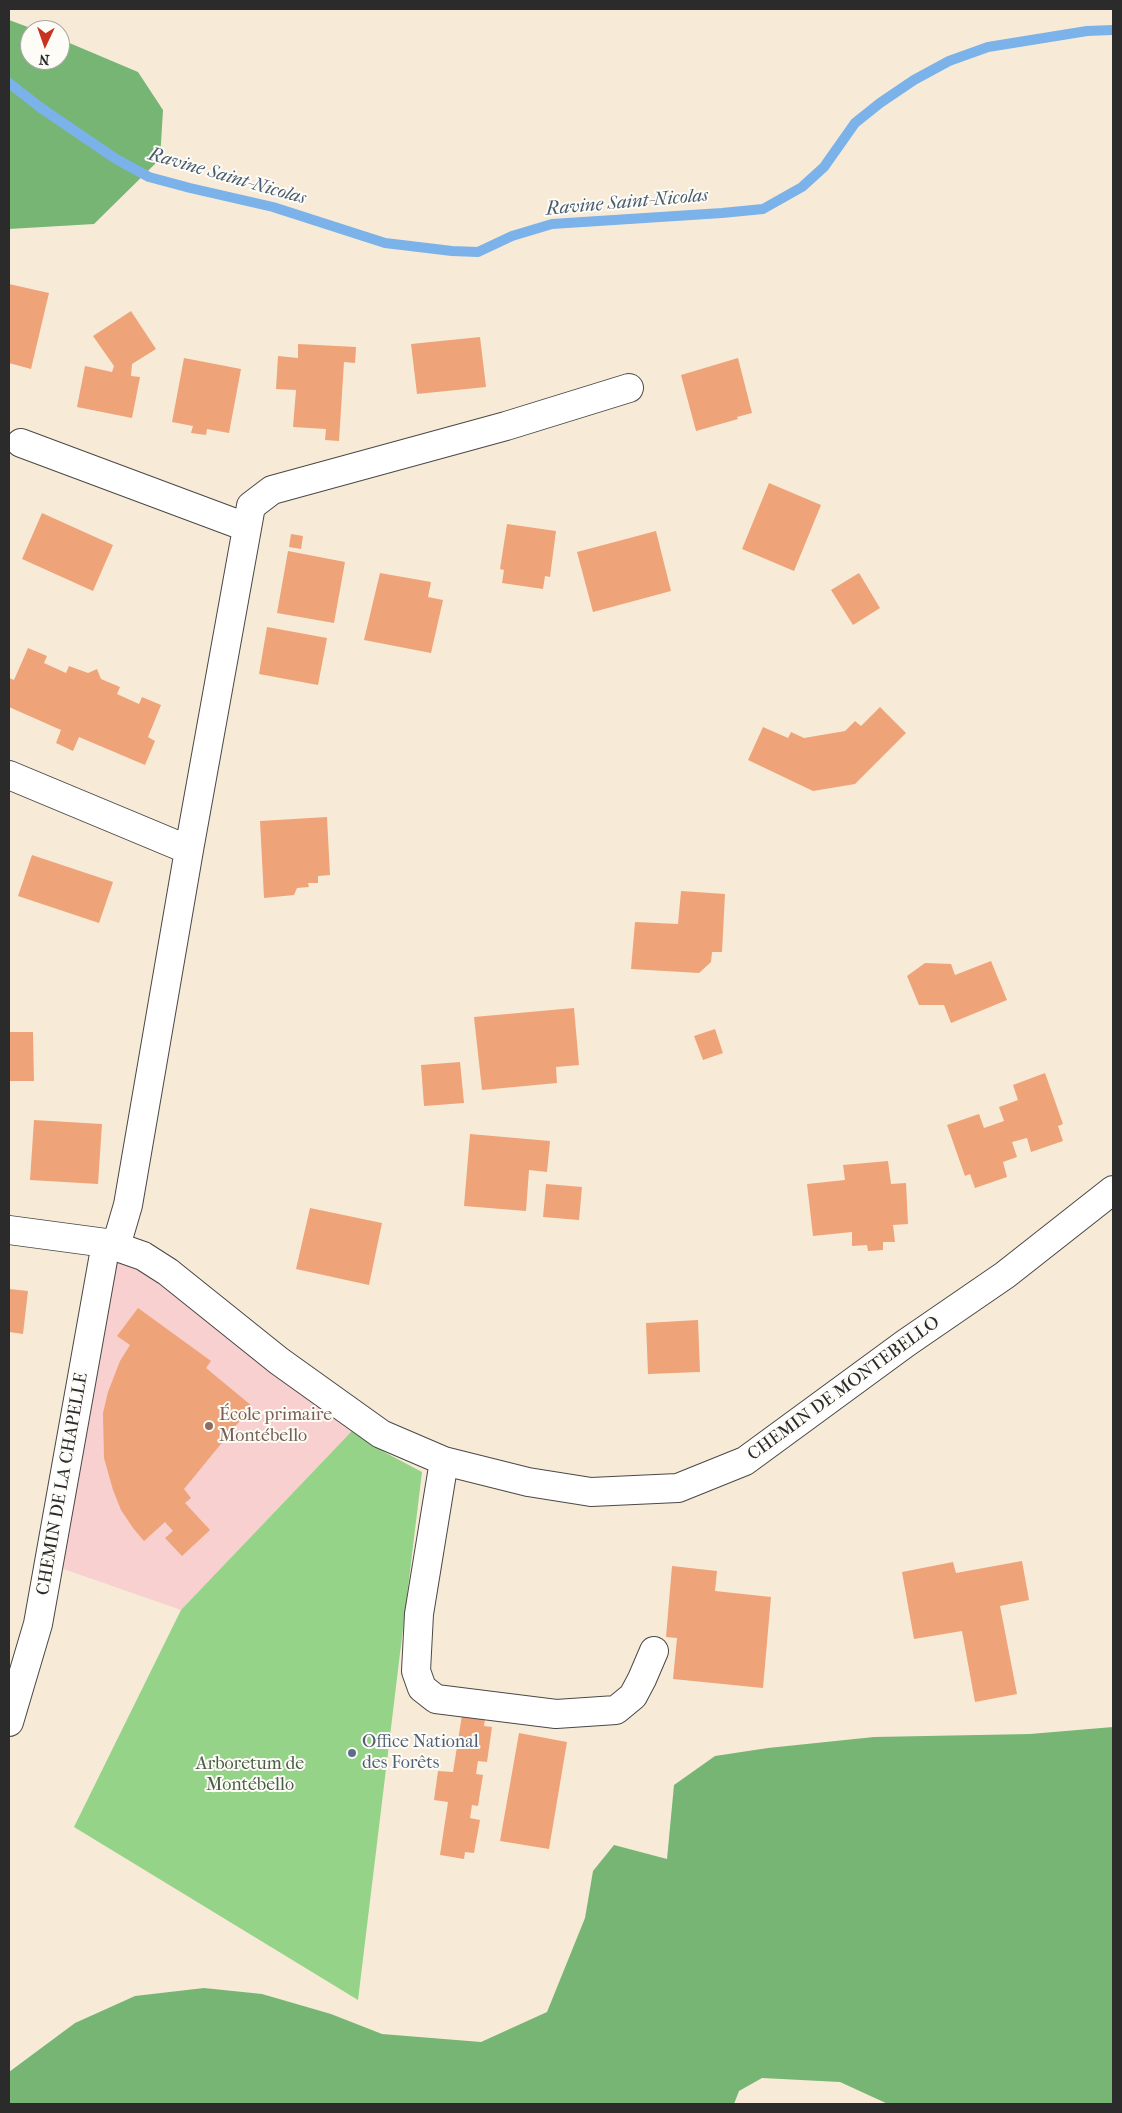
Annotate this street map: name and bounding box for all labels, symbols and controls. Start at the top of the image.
north arrow [20,20,70,70]
text: N [38,51,50,68]
water label: Ravine Saint-Nicolas [146,144,308,210]
water label: Ravine Saint-Nicolas [545,185,709,221]
street label: CHEMIN DE MONTEBELLO [744,1312,944,1466]
street label: CHEMIN DE LA CHAPELLE [33,1371,93,1597]
place label: École primaire Montébello [219,1405,332,1448]
marker: École primaire Montébello [203,1420,215,1432]
place label: Office National des Forêts [362,1732,479,1775]
marker: Office National des Forêts [346,1747,358,1759]
park label: Arboretum de Montébello [196,1754,304,1796]

